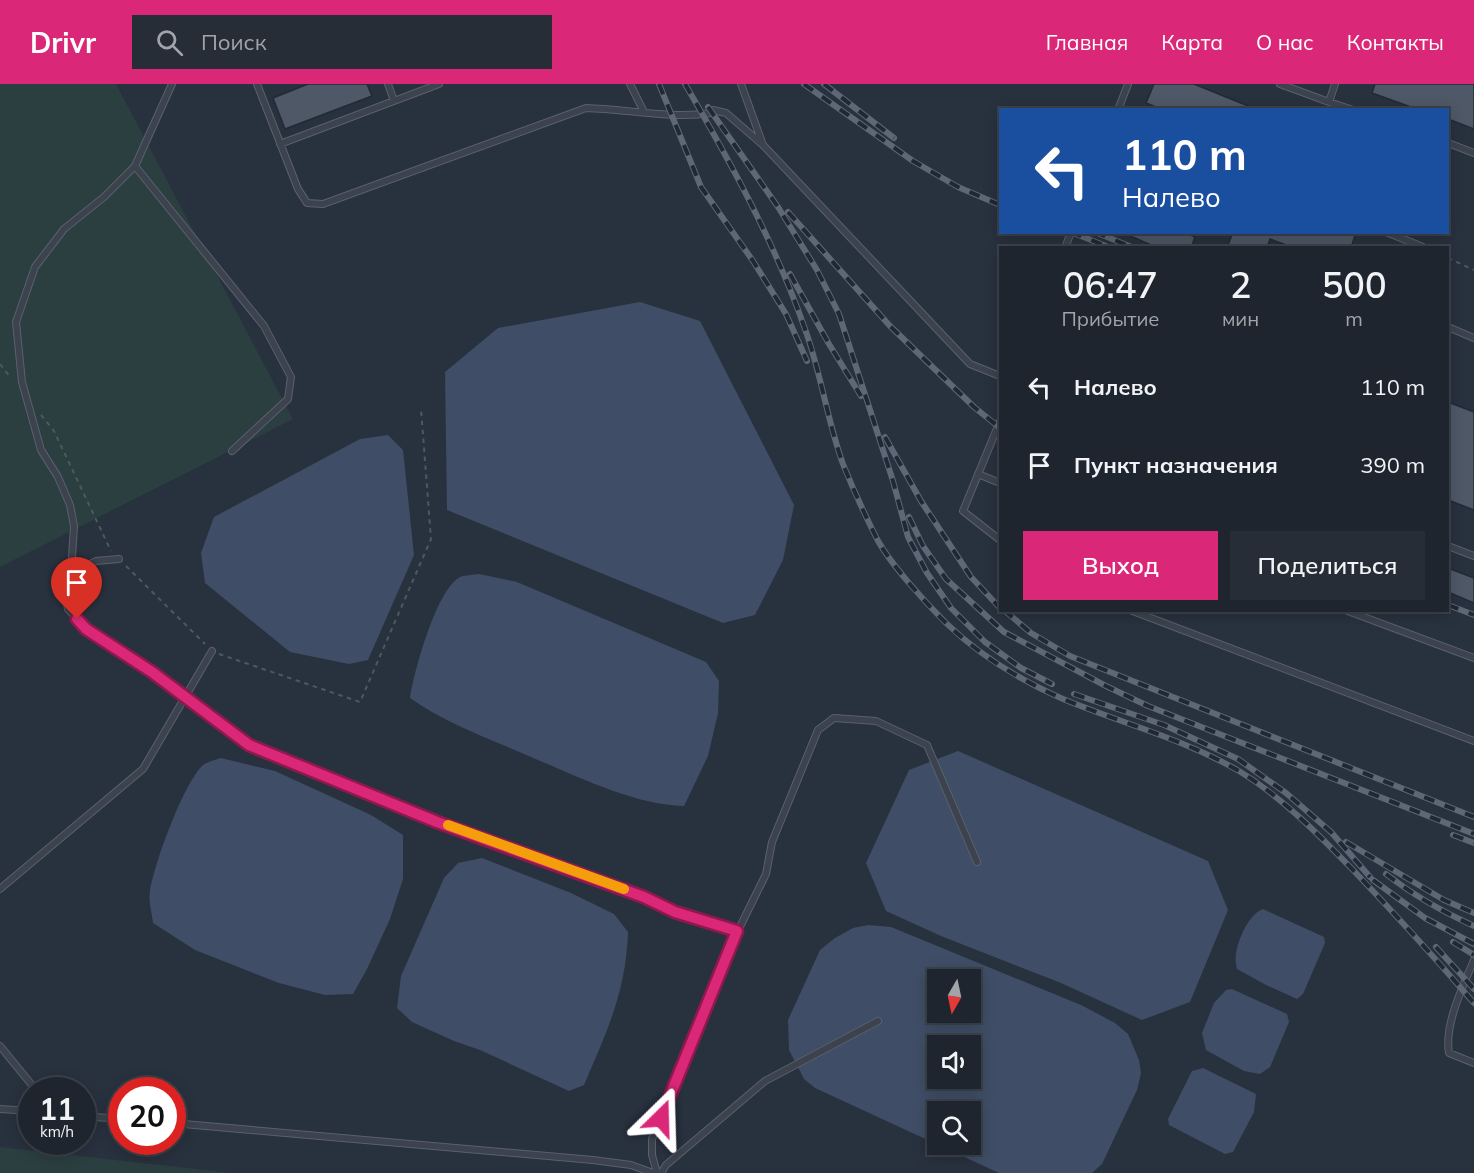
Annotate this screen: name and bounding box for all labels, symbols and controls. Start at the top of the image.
search box [132,15,552,69]
text: Drivr [30,25,96,60]
icon: search [153,26,186,59]
text: Поиск [201,28,267,56]
text: Главная [1046,29,1128,55]
text: Карта [1161,29,1223,55]
text: О нас [1256,29,1314,55]
text: Контакты [1347,29,1444,55]
text: 110 m [1122,128,1247,181]
icon: left [1023,132,1101,210]
text: Налево [1122,180,1221,214]
text: 06:47 [1063,262,1158,307]
text: 2 [1230,262,1251,307]
text: 500 [1322,262,1387,307]
text: Прибытие [1061,306,1159,331]
text: мин [1222,306,1259,331]
text: m [1345,306,1363,331]
icon: left [1023,371,1056,404]
text: Налево [1074,373,1157,401]
text: 110 m [1360,373,1425,401]
icon: arrive [1023,449,1056,482]
text: Пункт назначения [1074,451,1278,479]
text: 390 m [1360,451,1425,479]
button: Выход [1023,531,1218,600]
button: Поделиться [1230,531,1425,600]
pin [51,557,102,619]
icon: arrive [60,566,93,599]
north arrow [927,969,981,1023]
map controls [927,969,981,1155]
button: sound [927,1035,981,1089]
speed limit sign: 20 [108,1077,186,1155]
position arrow [629,1086,693,1150]
text: 11 [39,1090,75,1128]
button: search [927,1101,981,1155]
text: km/h [40,1122,74,1141]

